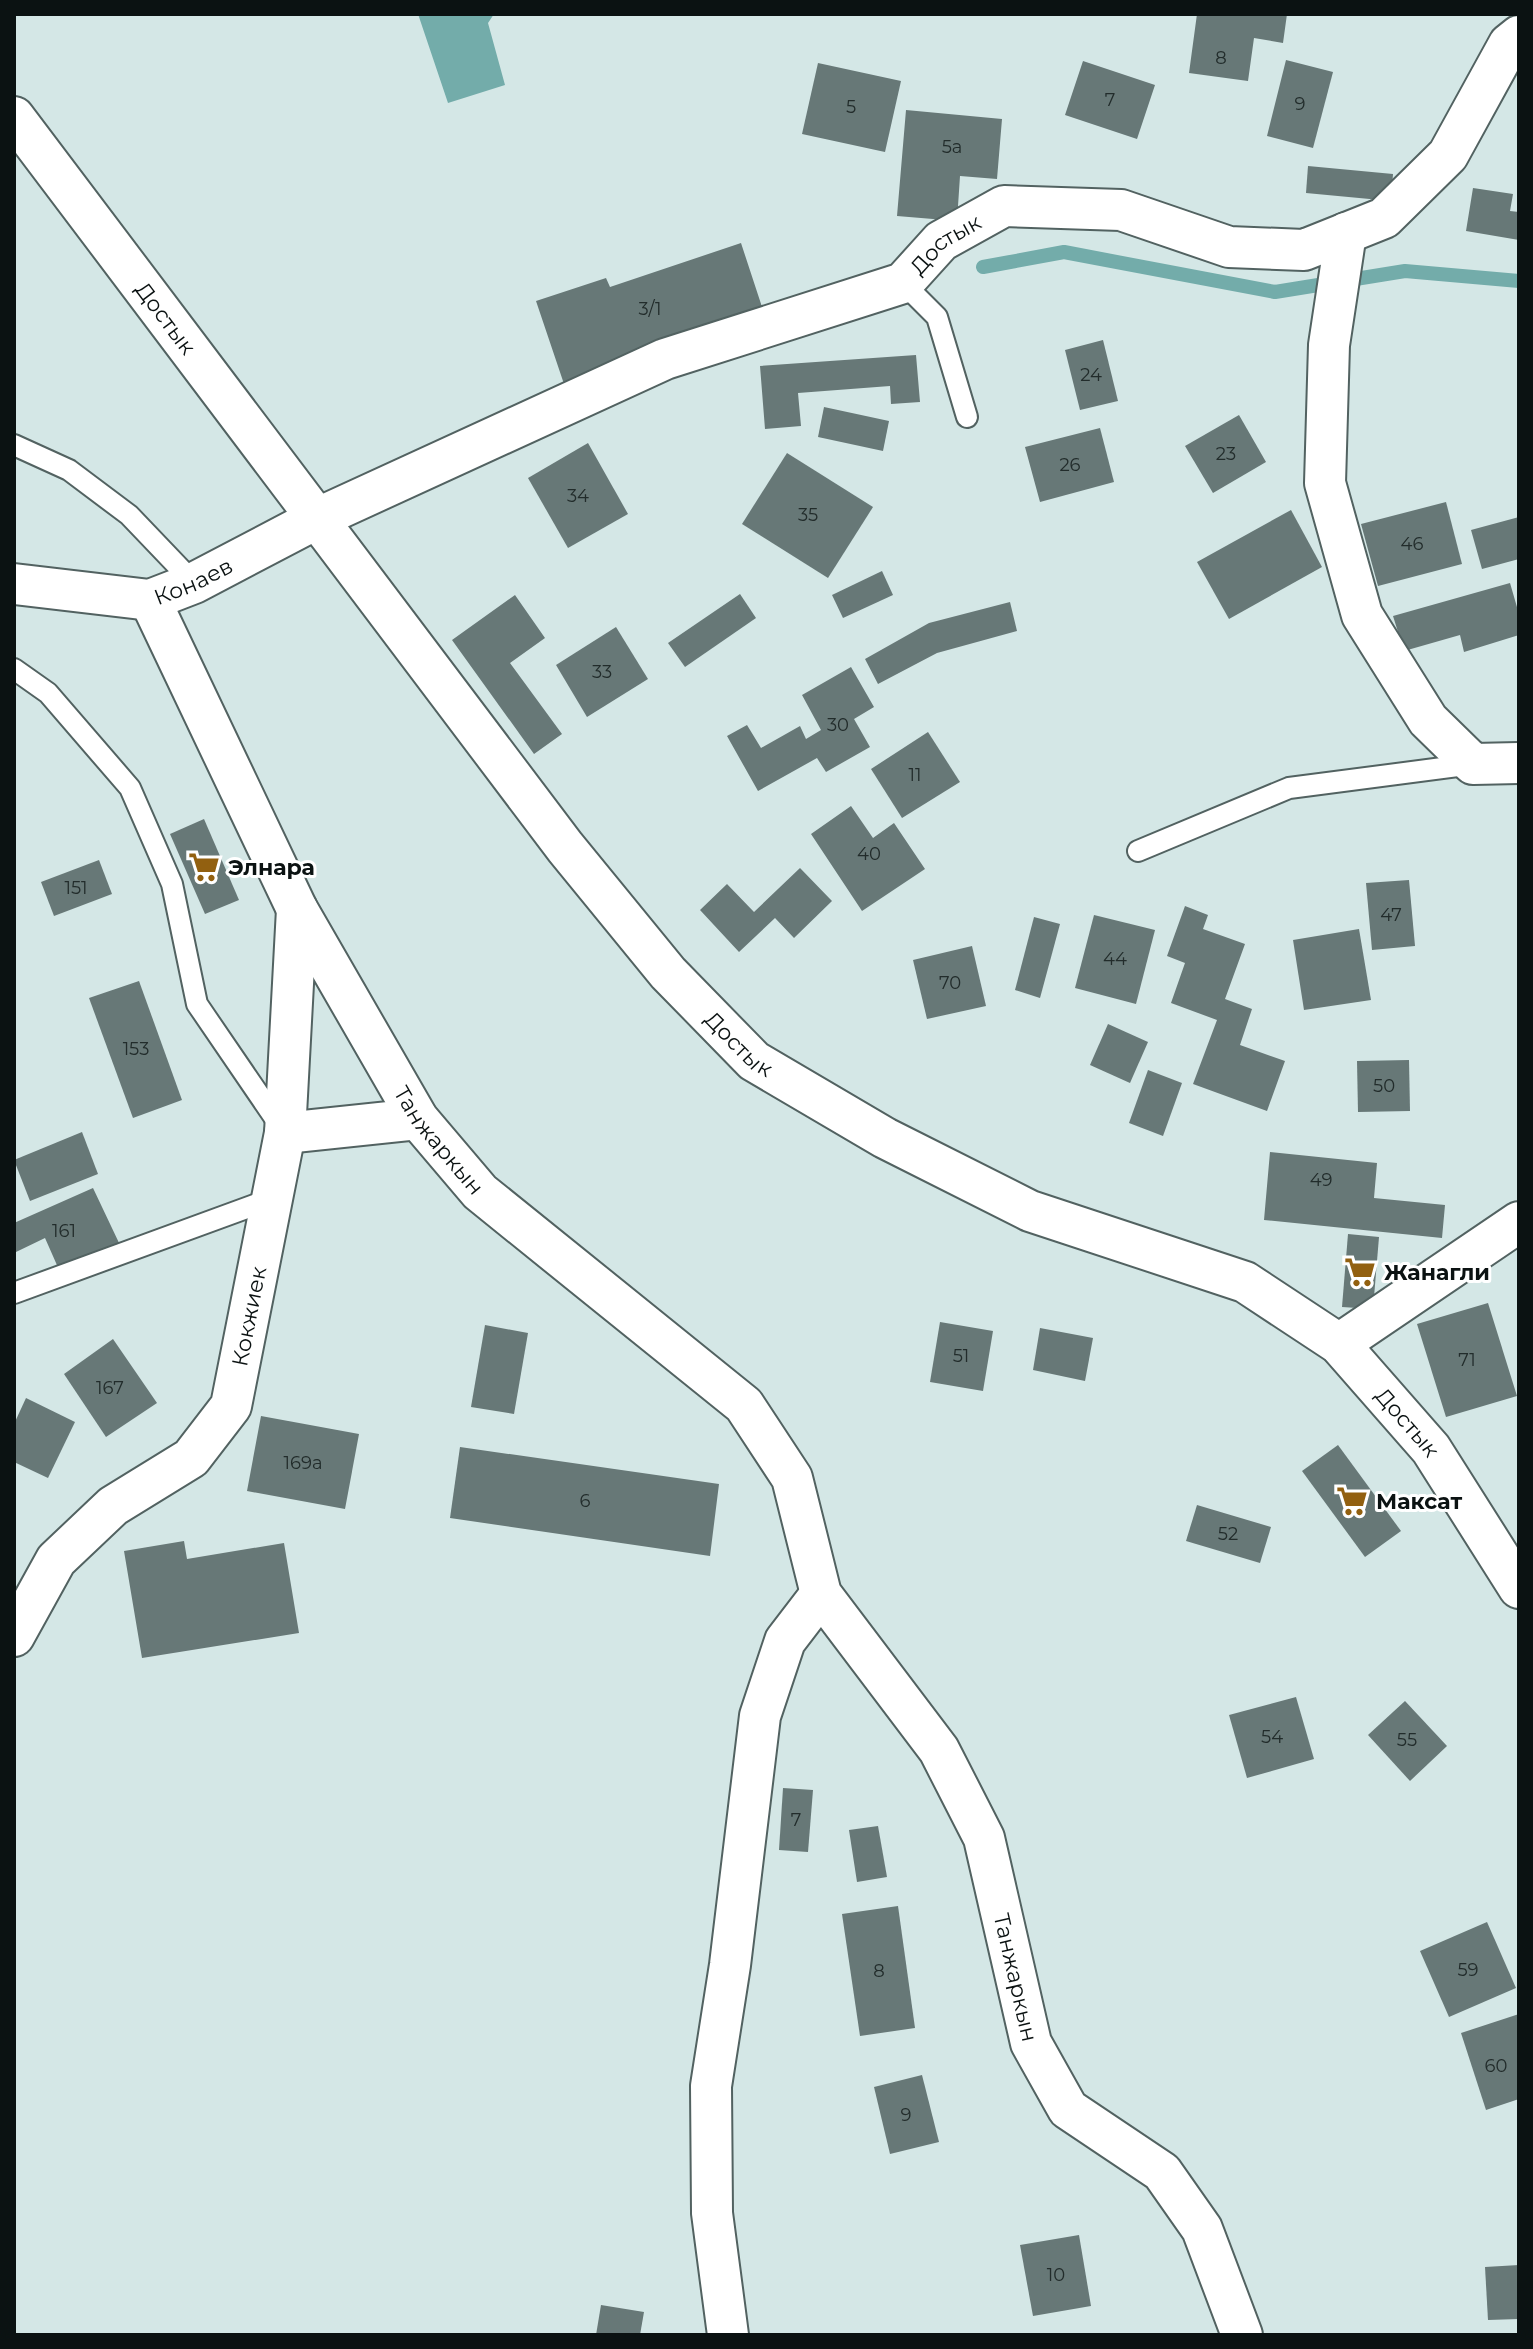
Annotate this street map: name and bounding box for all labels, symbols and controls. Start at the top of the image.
house number: 8 [1215,47,1227,69]
house number: 7 [1105,89,1115,111]
house number: 9 [1295,93,1306,115]
house number: 5 [846,96,856,118]
house number: 5а [942,136,962,158]
street label: Достык [904,208,986,280]
street label: Достык [129,277,202,360]
house number: 3/1 [638,298,662,320]
house number: 24 [1080,364,1102,386]
house number: 23 [1216,443,1236,465]
house number: 26 [1059,454,1081,476]
house number: 34 [567,485,589,507]
house number: 35 [798,504,818,526]
house number: 46 [1401,533,1423,555]
street label: Конаев [150,552,237,611]
house number: 33 [592,661,612,683]
house number: 30 [827,714,849,736]
house number: 11 [909,764,922,786]
house number: 40 [857,843,881,865]
supermarket icon: Элнара [187,850,221,884]
place label: Элнара [228,854,315,881]
house number: 151 [64,877,88,899]
house number: 47 [1380,904,1402,926]
house number: 44 [1103,948,1127,970]
house number: 70 [939,972,961,994]
street label: Достык [699,1006,778,1083]
house number: 153 [123,1038,149,1060]
house number: 50 [1373,1075,1395,1097]
street label: Танжаркын [388,1081,489,1200]
house number: 49 [1310,1169,1332,1191]
house number: 161 [52,1220,76,1242]
supermarket icon: Жанагли [1343,1255,1377,1289]
place label: Жанагли [1384,1259,1490,1286]
street label: Кокжиек [226,1264,272,1369]
house number: 51 [953,1345,969,1367]
house number: 71 [1458,1349,1476,1371]
house number: 167 [96,1377,124,1399]
street label: Достык [1370,1382,1446,1462]
house number: 169а [284,1452,322,1474]
supermarket icon: Максат [1335,1484,1369,1518]
place label: Максат [1376,1488,1463,1515]
house number: 6 [580,1490,591,1512]
house number: 52 [1218,1523,1238,1545]
house number: 54 [1261,1726,1283,1748]
house number: 55 [1397,1729,1417,1751]
house number: 7 [791,1809,801,1831]
street label: Танжаркын [988,1911,1043,2044]
house number: 59 [1457,1959,1479,1981]
house number: 8 [873,1960,885,1982]
house number: 60 [1485,2055,1507,2077]
house number: 9 [901,2104,912,2126]
house number: 10 [1047,2264,1065,2286]

